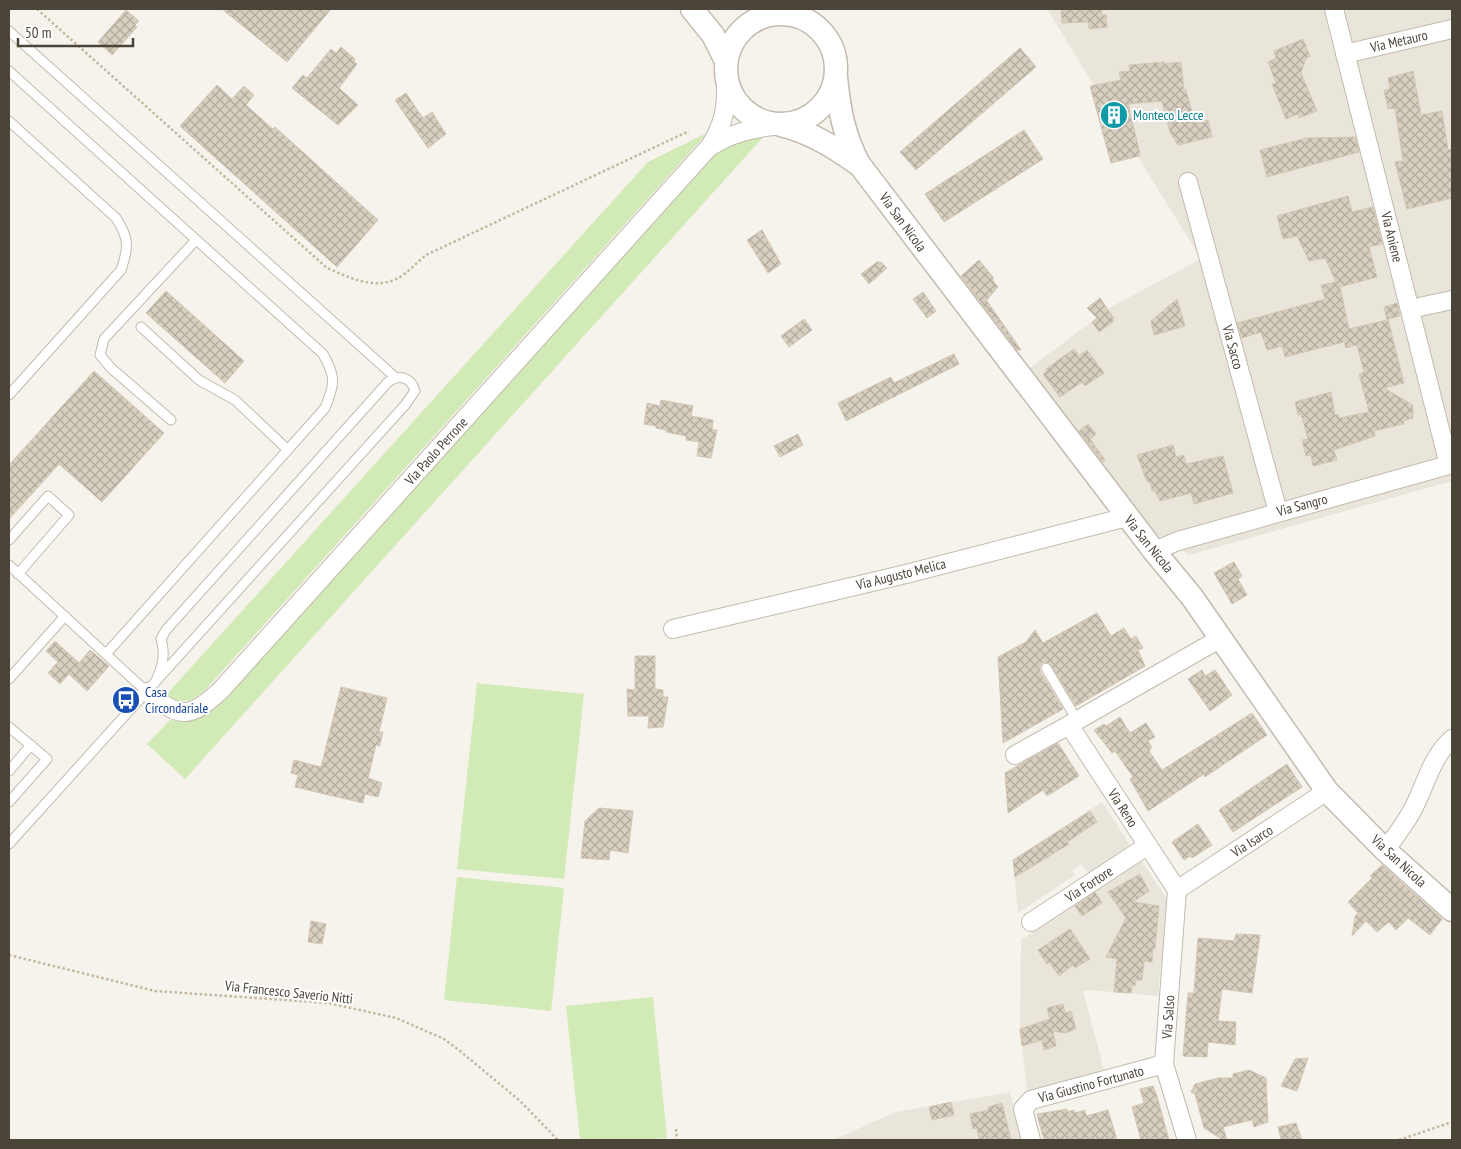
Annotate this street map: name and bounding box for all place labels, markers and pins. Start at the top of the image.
building icon: Monteco Lecce [1099,100,1129,130]
place label: Monteco Lecce [1133,106,1204,124]
place label: Casa Circondariale [145,683,209,717]
bus stop icon: Casa Circondariale [111,685,141,715]

